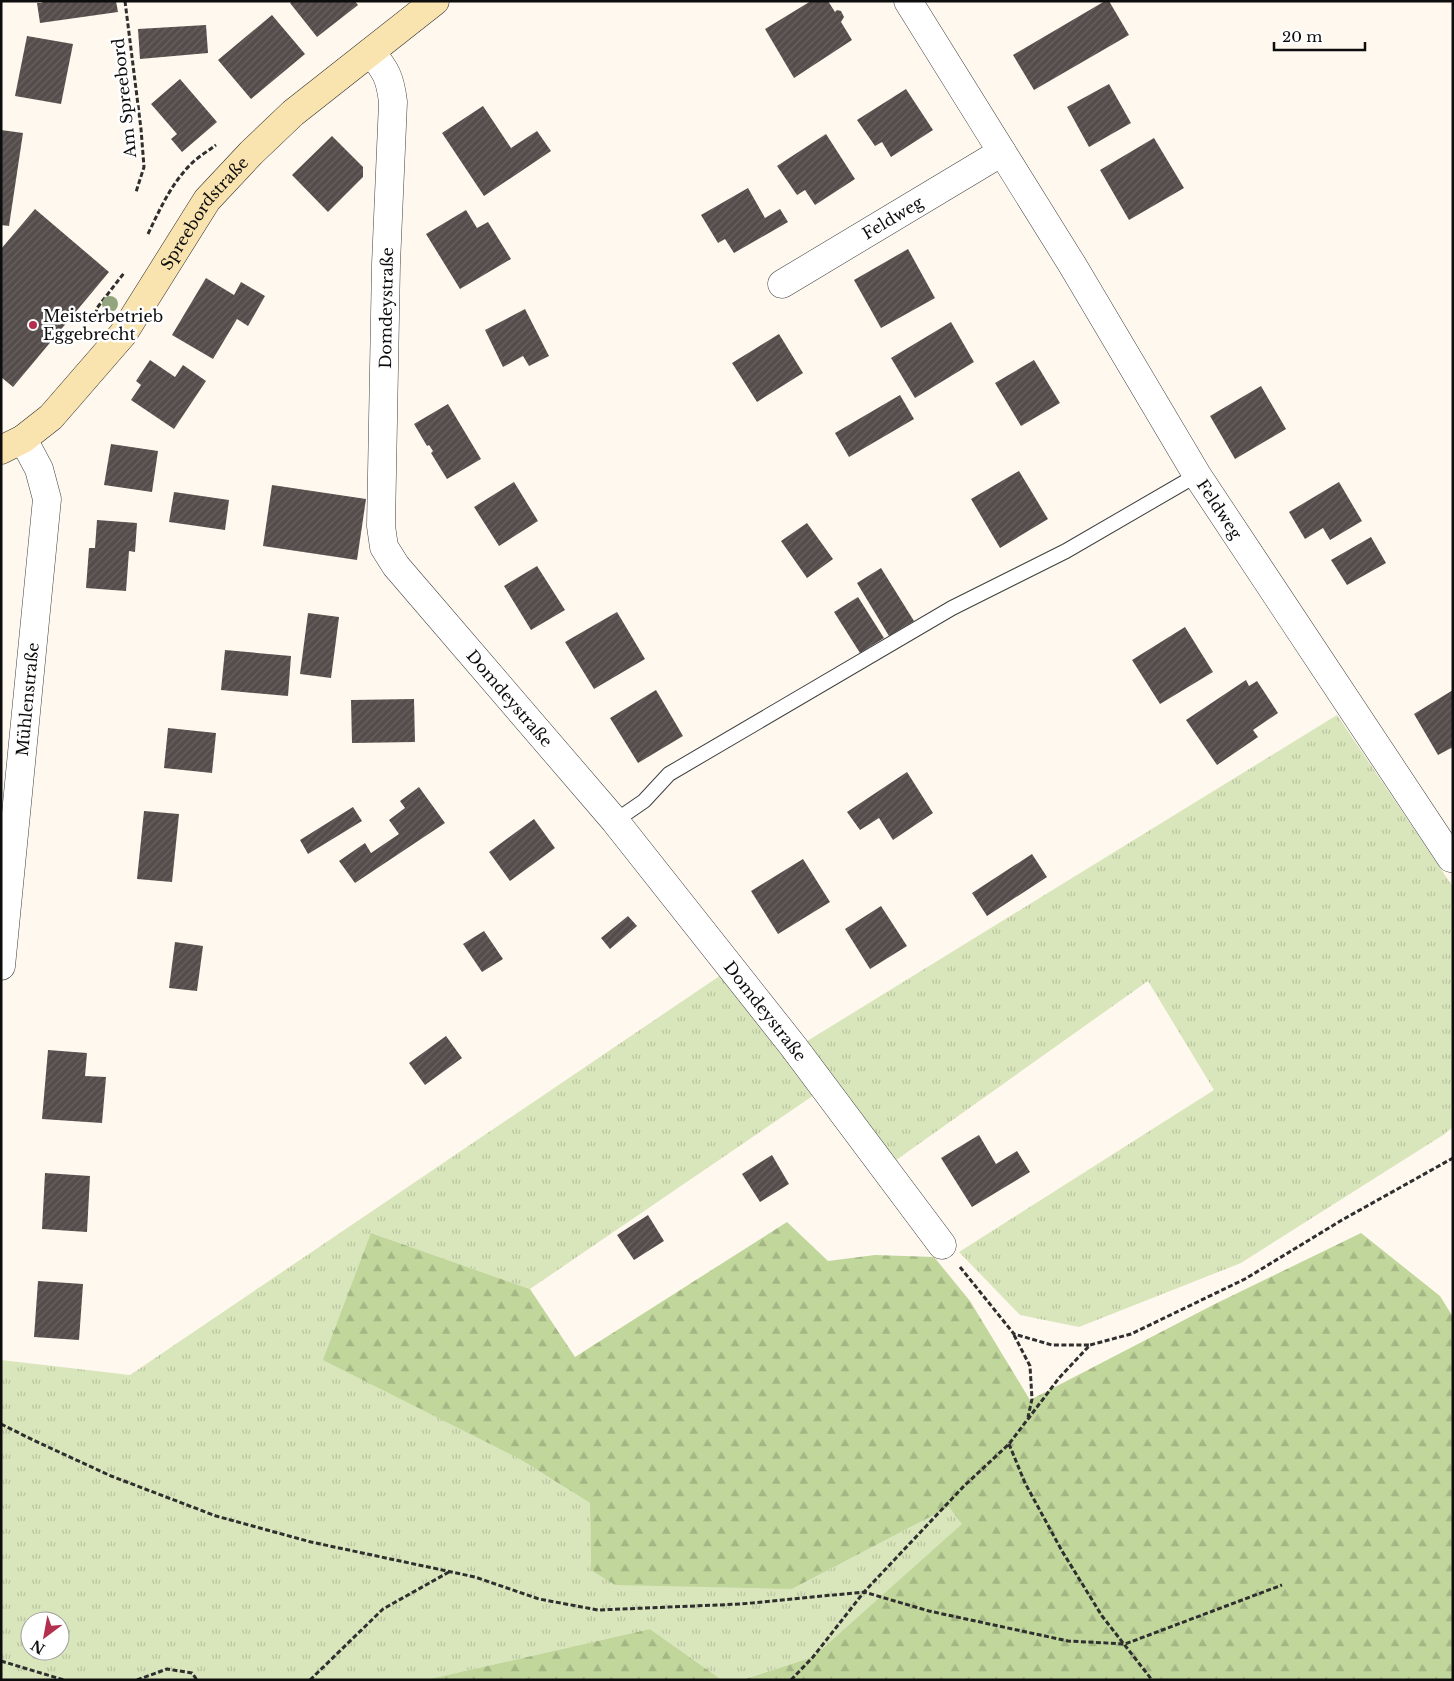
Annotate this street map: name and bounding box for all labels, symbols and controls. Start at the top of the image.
scale bar [1274,20,1365,52]
text: 20 m [1282,27,1322,46]
street label: Am Spreebord [108,37,140,160]
street label: Spreebordstraße [156,152,252,273]
street label: Feldweg [859,192,927,244]
street label: Domdeystraße [375,247,397,369]
place label: Meisterbetrieb Eggebrecht [43,306,163,344]
marker: Meisterbetrieb Eggebrecht [27,319,39,331]
street label: Feldweg [1193,475,1247,543]
street label: Mühlenstraße [12,641,43,757]
street label: Domdeystraße [462,646,557,751]
street label: Domdeystraße [720,957,811,1065]
north arrow [20,1611,70,1661]
text: N [28,1636,48,1658]

